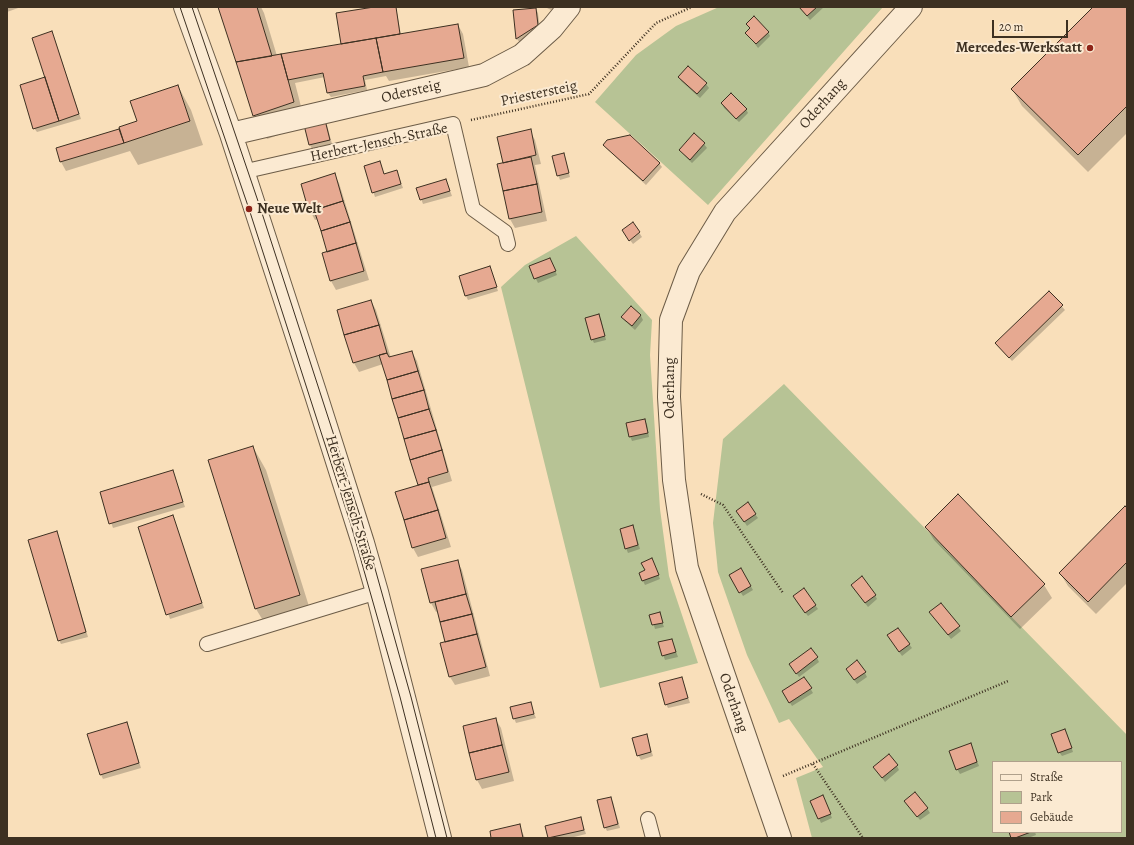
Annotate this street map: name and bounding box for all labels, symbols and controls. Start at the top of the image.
scale bar [994,12,1070,38]
text: 20 m [999,19,1023,35]
place label: Mercedes-Werkstatt [956,39,1082,57]
marker: Mercedes-Werkstatt [1085,43,1095,53]
street label: Oderhang [796,75,850,133]
street label: Odersteig [380,76,442,108]
street label: Priestersteig [499,77,579,111]
street label: Herbert-Jensch-Straße [309,120,449,166]
place label: Neue Welt [257,200,321,218]
marker: Neue Welt [244,204,254,214]
street label: Oderhang [661,357,679,419]
street label: Herbert-Jensch-Straße [321,433,379,573]
street label: Oderhang [714,671,752,735]
legend [992,761,1122,833]
text: Straße [1030,769,1063,785]
text: Park [1030,789,1053,805]
text: Gebäude [1030,809,1073,825]

